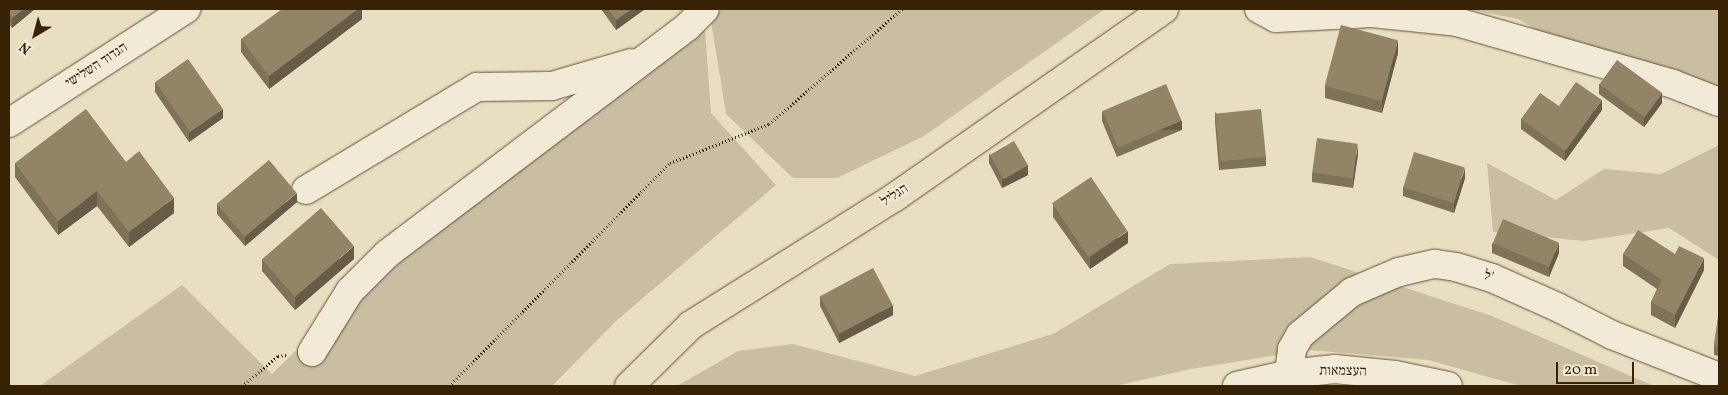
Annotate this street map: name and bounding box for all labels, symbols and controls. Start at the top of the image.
north arrow [10,10,60,60]
text: N [16,37,35,58]
street label: הגדוד השלישי [63,40,131,92]
street label: הגליל [878,181,912,211]
street label: ל' [1481,267,1495,287]
scale bar [1558,352,1636,384]
text: 20 m [1564,360,1597,381]
street label: העצמאות [1319,363,1367,381]

